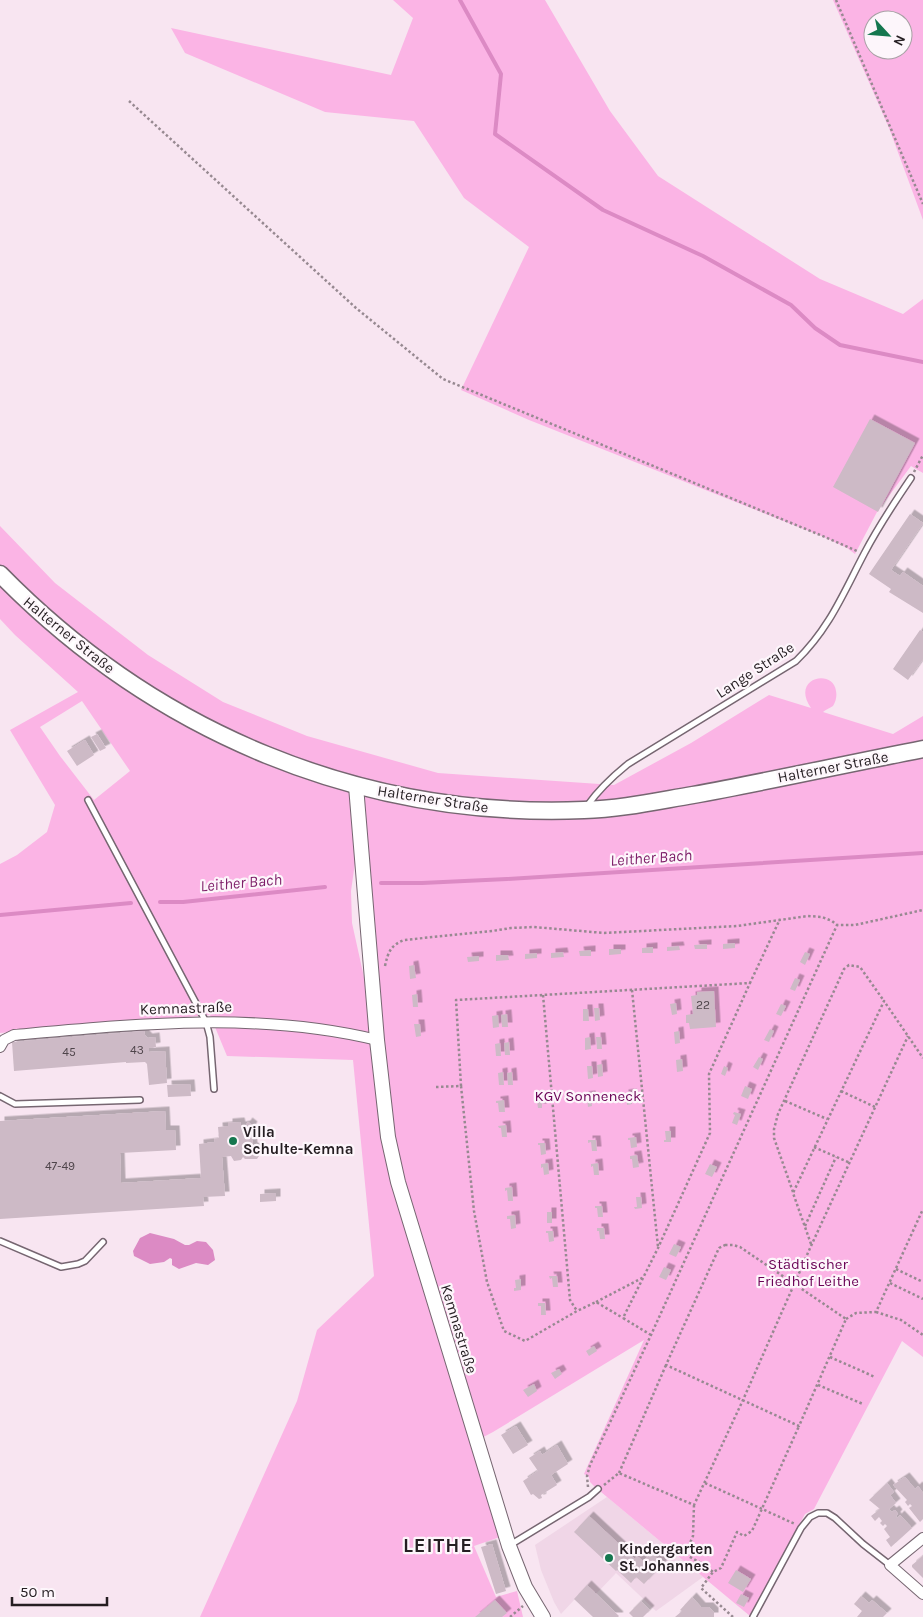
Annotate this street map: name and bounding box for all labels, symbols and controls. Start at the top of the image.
north arrow [863,10,913,60]
text: N [889,32,909,49]
street label: Halterner Straße [20,593,118,677]
street label: Lange Straße [713,638,797,702]
street label: Halterner Straße [776,747,890,787]
street label: Halterner Straße [376,781,490,817]
water label: Leither Bach [609,845,693,870]
water label: Leither Bach [199,869,283,896]
street label: Kemnastraße [140,997,232,1019]
house number: 22 [696,998,710,1012]
house number: 43 [130,1043,144,1057]
house number: 45 [62,1045,76,1059]
park label: KGV Sonneneck [535,1087,641,1105]
place label: Villa Schulte-Kemna [243,1123,353,1158]
marker: Villa Schulte-Kemna [227,1135,239,1147]
house number: 47-49 [45,1159,75,1173]
park label: Städtischer Friedhof Leithe [757,1255,859,1290]
street label: Kemnastraße [437,1282,481,1376]
district label: LEITHE [403,1534,473,1557]
place label: Kindergarten St. Johannes [619,1540,713,1575]
marker: Kindergarten St. Johannes [603,1552,615,1564]
scale bar [12,1574,108,1606]
text: 50 m [20,1583,55,1601]

